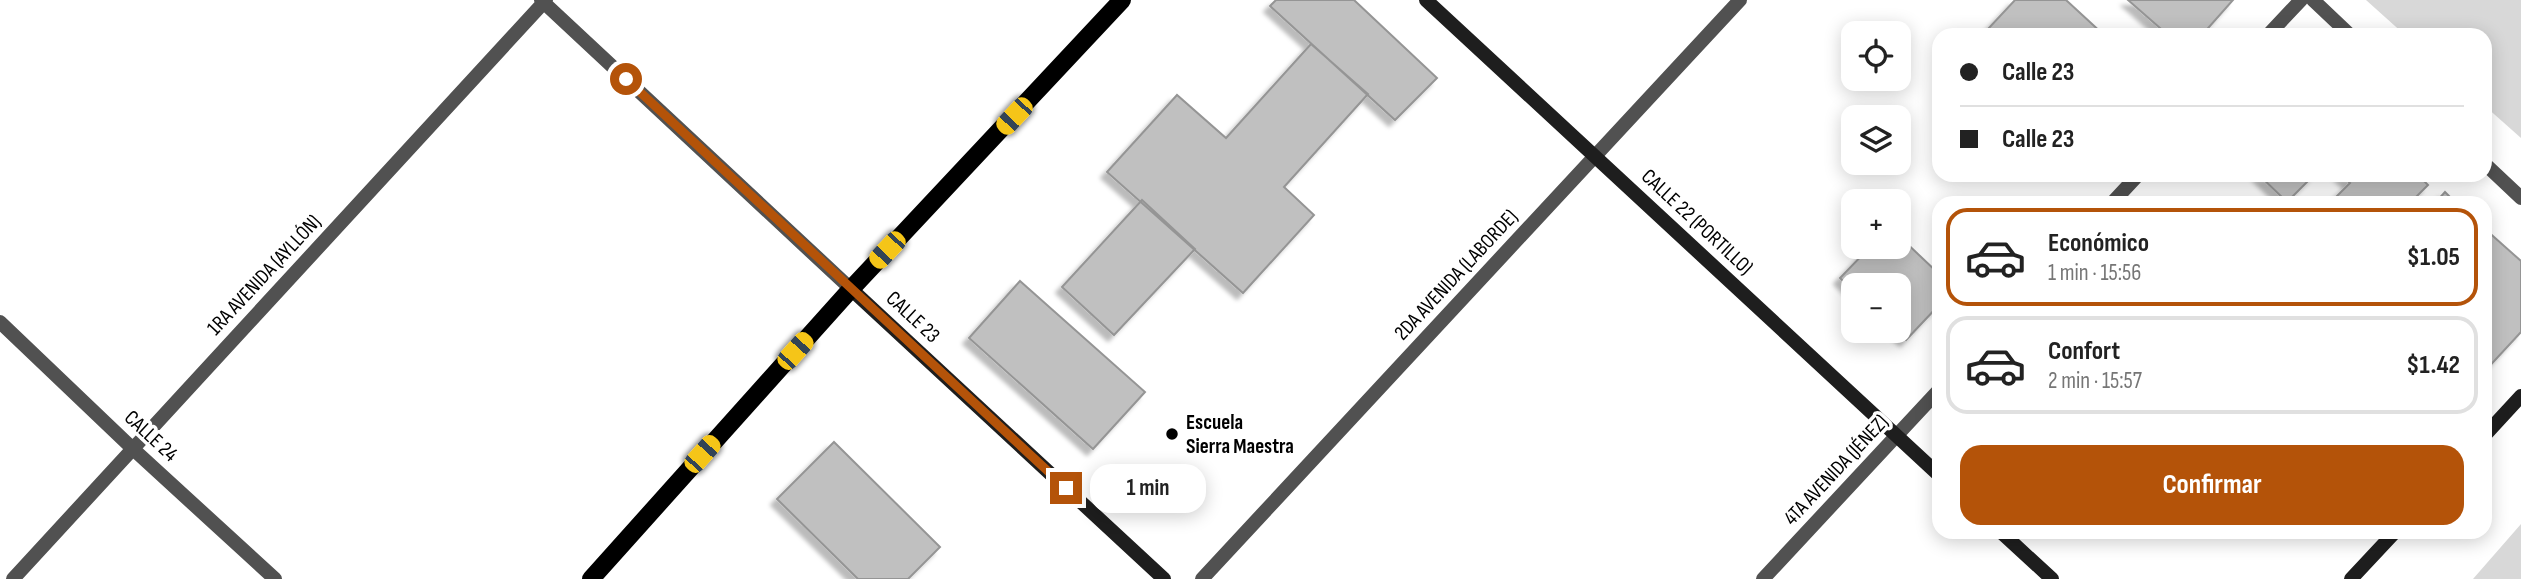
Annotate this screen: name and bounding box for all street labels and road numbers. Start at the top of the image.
street label: CALLE 22 (PORTILLO) [1636,164,1758,280]
street label: 2DA AVENIDA (LABORDE) [1389,205,1523,345]
street label: 1RA AVENIDA (AYLLÓN) [202,210,326,340]
street label: CALLE 23 [881,286,945,348]
street label: CALLE 24 [119,405,183,467]
street label: 4TA AVENIDA (JÉNEZ) [1778,410,1894,530]

